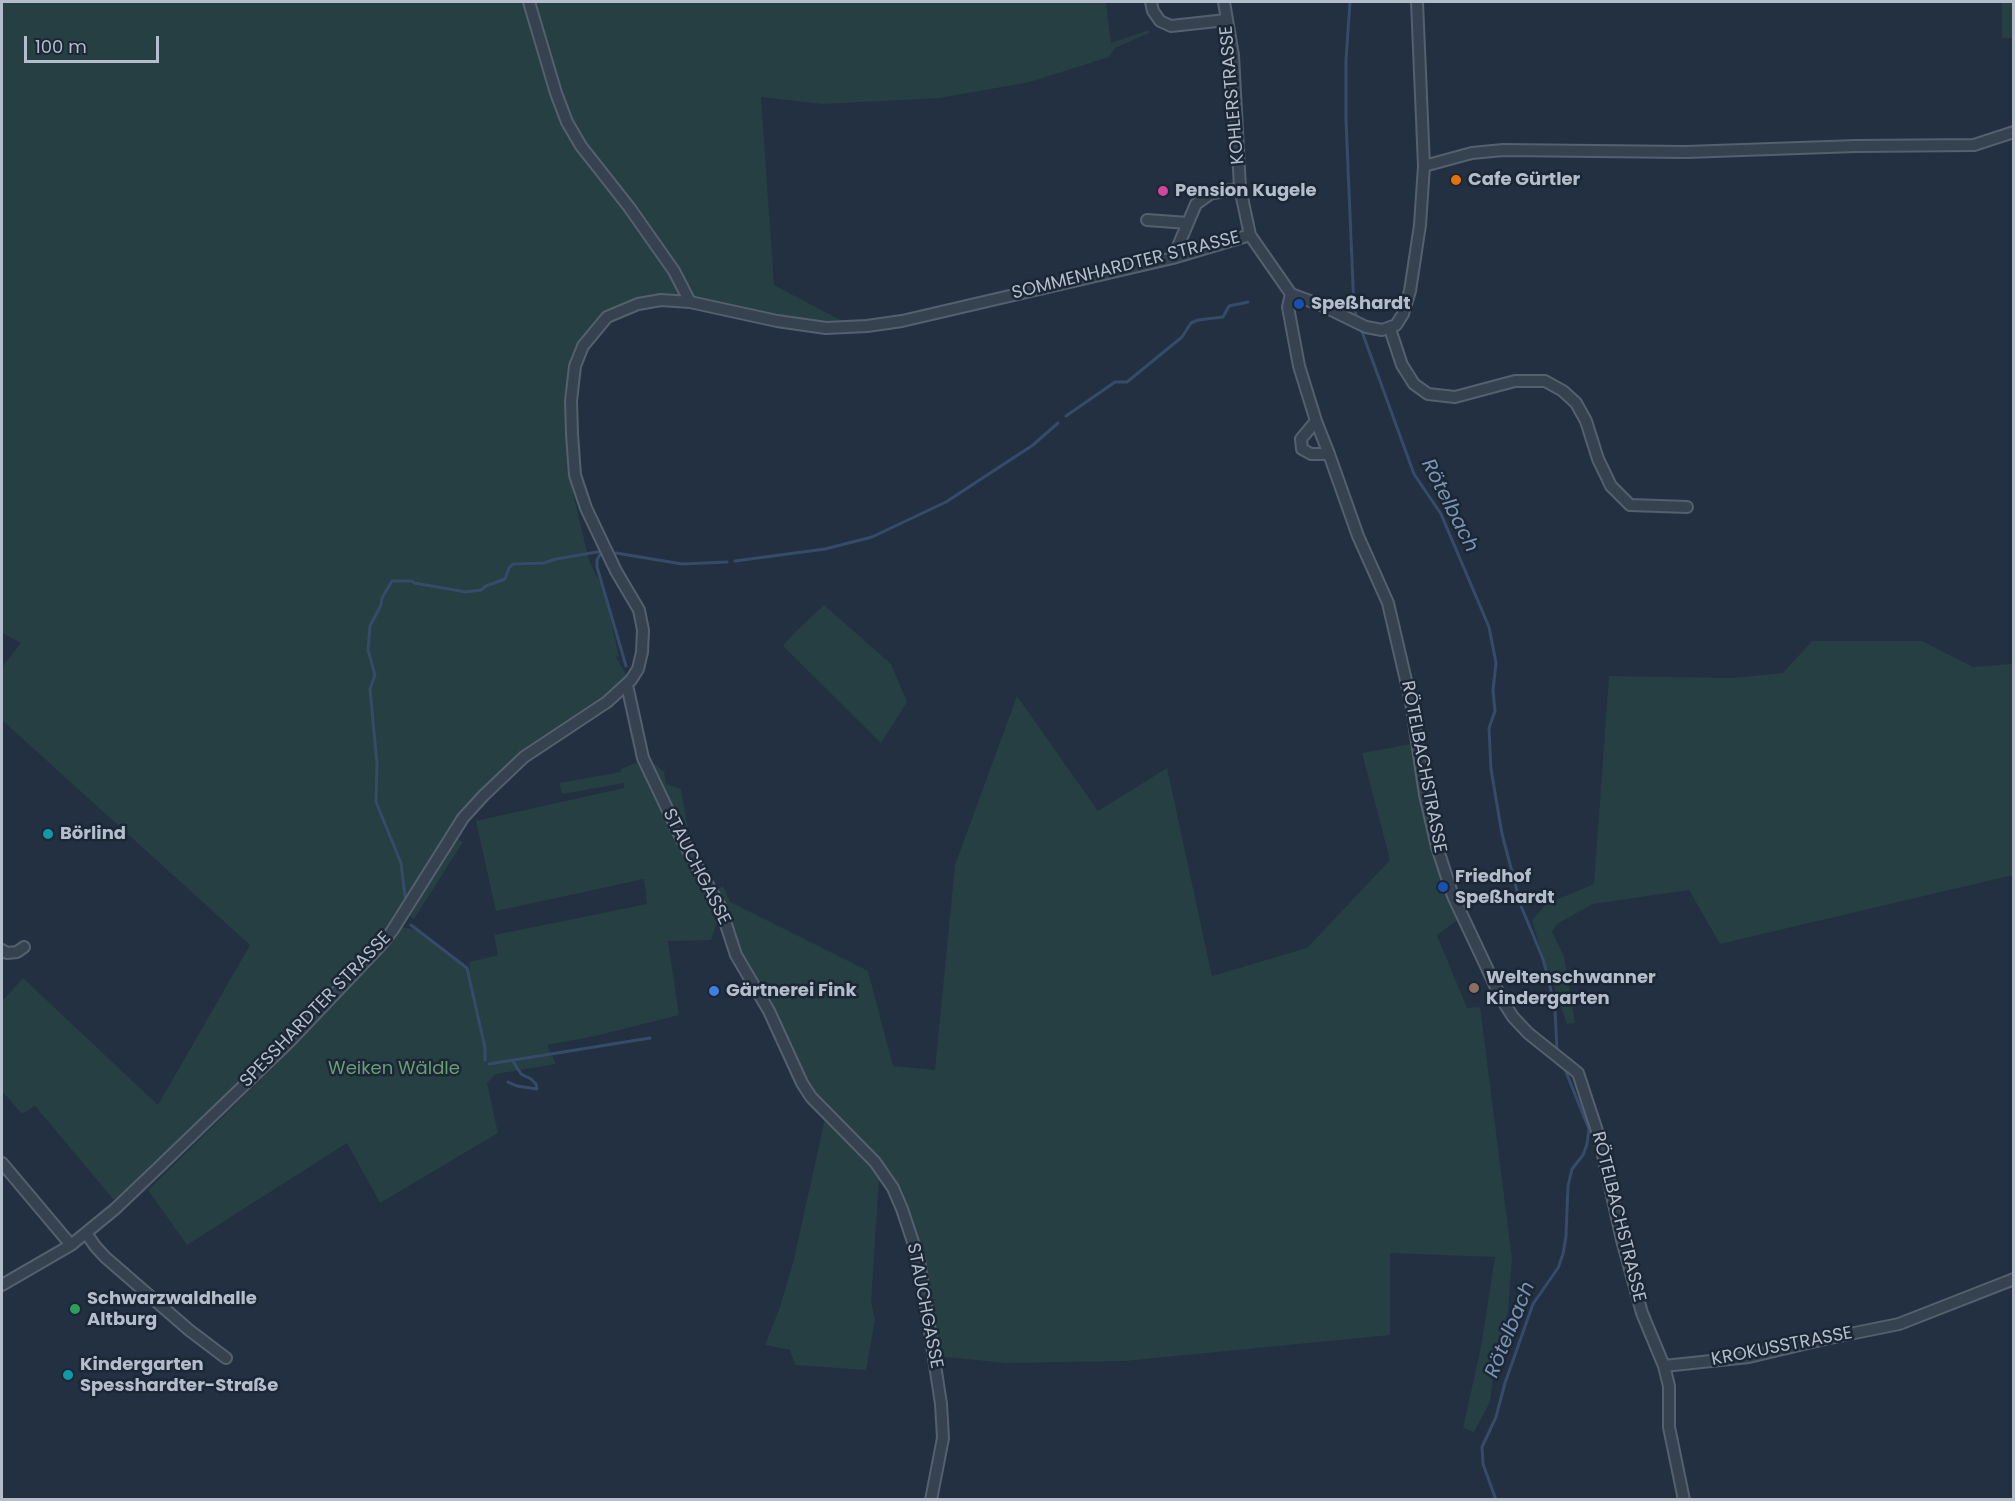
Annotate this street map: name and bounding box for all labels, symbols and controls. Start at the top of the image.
scale bar [27,24,162,62]
street label: KOHLERSTRASSE [1216,25,1250,165]
text: 100 m [35,34,87,59]
place label: Cafe Gürtler [1468,169,1580,191]
marker: Cafe Gürtler [1449,173,1463,187]
place label: Pension Kugele [1175,180,1317,202]
marker: Pension Kugele [1156,184,1170,198]
street label: SOMMENHARDTER STRASSE [1010,227,1242,305]
place label: Speßhardt [1311,293,1411,315]
marker: Speßhardt [1292,297,1306,311]
water label: Rötelbach [1415,455,1483,557]
street label: RÖTELBACHSTRASSE [1396,679,1450,855]
street label: STAUCHGASSE [657,805,735,929]
place label: Börlind [60,823,126,845]
marker: Börlind [41,827,55,841]
place label: Friedhof Speßhardt [1455,866,1555,908]
marker: Friedhof Speßhardt [1436,880,1450,894]
street label: SPESSHARDTER STRASSE [236,928,396,1092]
place label: Weltenschwanner Kindergarten [1486,967,1656,1010]
place label: Gärtnerei Fink [726,980,856,1002]
marker: Weltenschwanner Kindergarten [1467,981,1481,995]
marker: Gärtnerei Fink [707,984,721,998]
park label: Weiken Wäldle [328,1058,460,1080]
street label: RÖTELBACHSTRASSE [1586,1129,1650,1305]
street label: STAUCHGASSE [901,1241,947,1371]
water label: Rötelbach [1481,1278,1541,1382]
place label: Schwarzwaldhalle Altburg [87,1288,257,1330]
marker: Schwarzwaldhalle Altburg [68,1302,82,1316]
street label: KROKUSSTRASSE [1710,1323,1854,1371]
place label: Kindergarten Spesshardter-Straße [80,1354,278,1396]
marker: Kindergarten Spesshardter-Straße [61,1368,75,1382]

